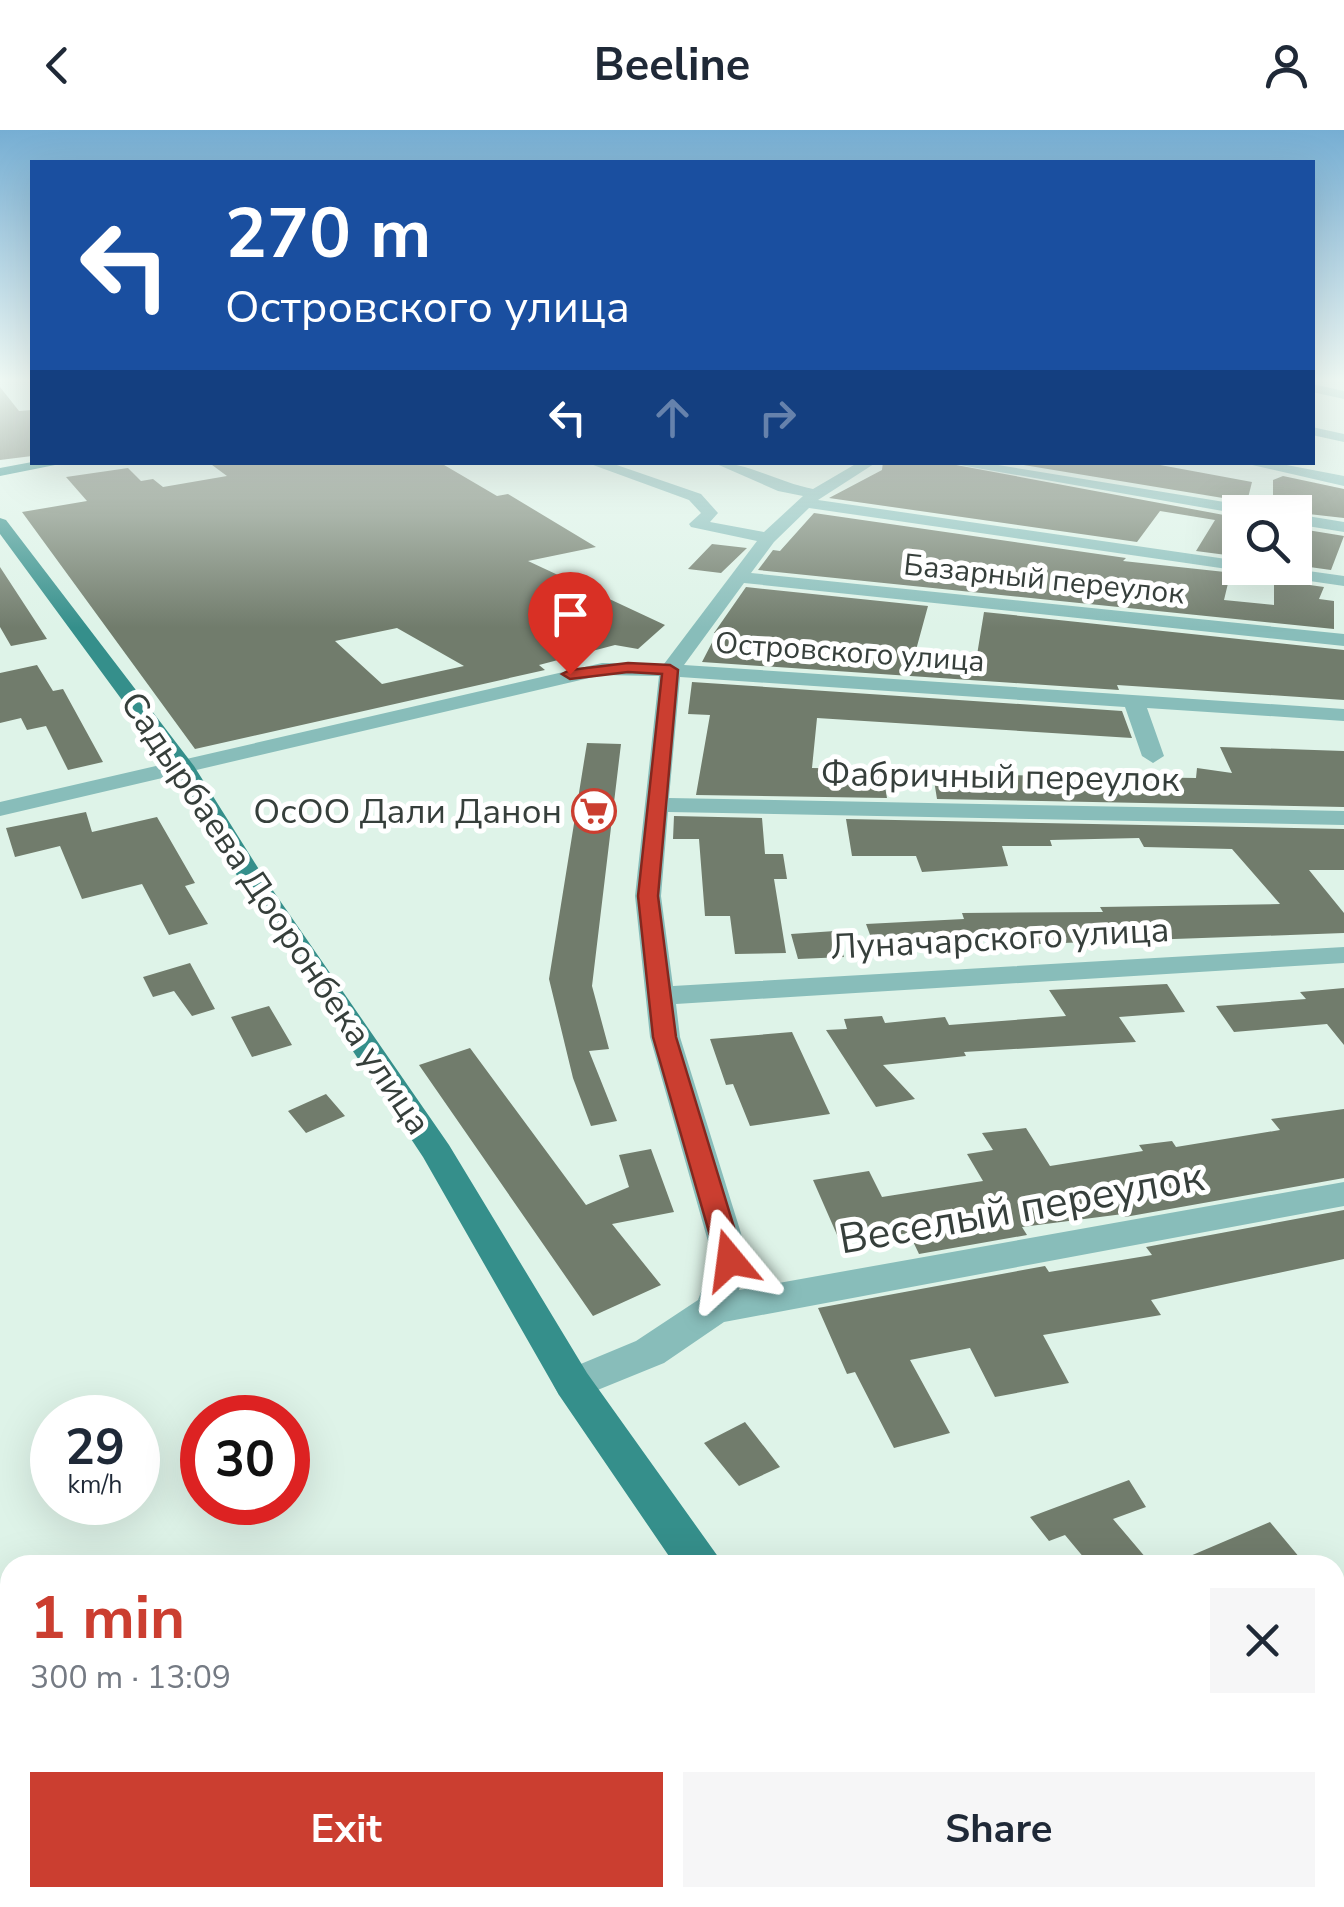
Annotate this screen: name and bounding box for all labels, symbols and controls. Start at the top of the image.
text: Beeline [594,35,750,96]
icon: back [30,38,85,93]
icon: person [1259,38,1314,93]
text: 270 m [225,186,431,282]
icon: left [60,200,190,330]
text: Островского улица [225,277,630,338]
icon: left [540,390,595,445]
icon: ahead [645,390,700,445]
icon: right [750,390,805,445]
map controls [1222,495,1312,585]
button: search [1222,495,1312,585]
street label: Базарный переулок [902,544,1187,615]
pin [528,572,613,675]
icon: arrive [543,587,598,642]
street label: Островского улица [714,623,986,682]
street label: Садырбаева Дооронбека улица [109,683,442,1144]
street label: Фабричный переулок [820,750,1180,803]
place label: ОсОО Дали Данон [253,788,562,835]
supermarket icon: ОсОО Дали Данон [571,788,617,834]
street label: Луначарского улица [830,906,1171,971]
street label: Веселый переулок [834,1148,1209,1269]
position arrow [678,1208,782,1312]
speed limit sign: 30 [180,1395,310,1525]
text: 29 [65,1413,125,1482]
text: km/h [67,1468,123,1502]
text: 1 min [30,1577,185,1659]
button: close [1210,1588,1315,1693]
text: 300 m · 13:09 [30,1656,231,1699]
button: Exit [30,1772,663,1887]
button: Share [683,1772,1315,1887]

